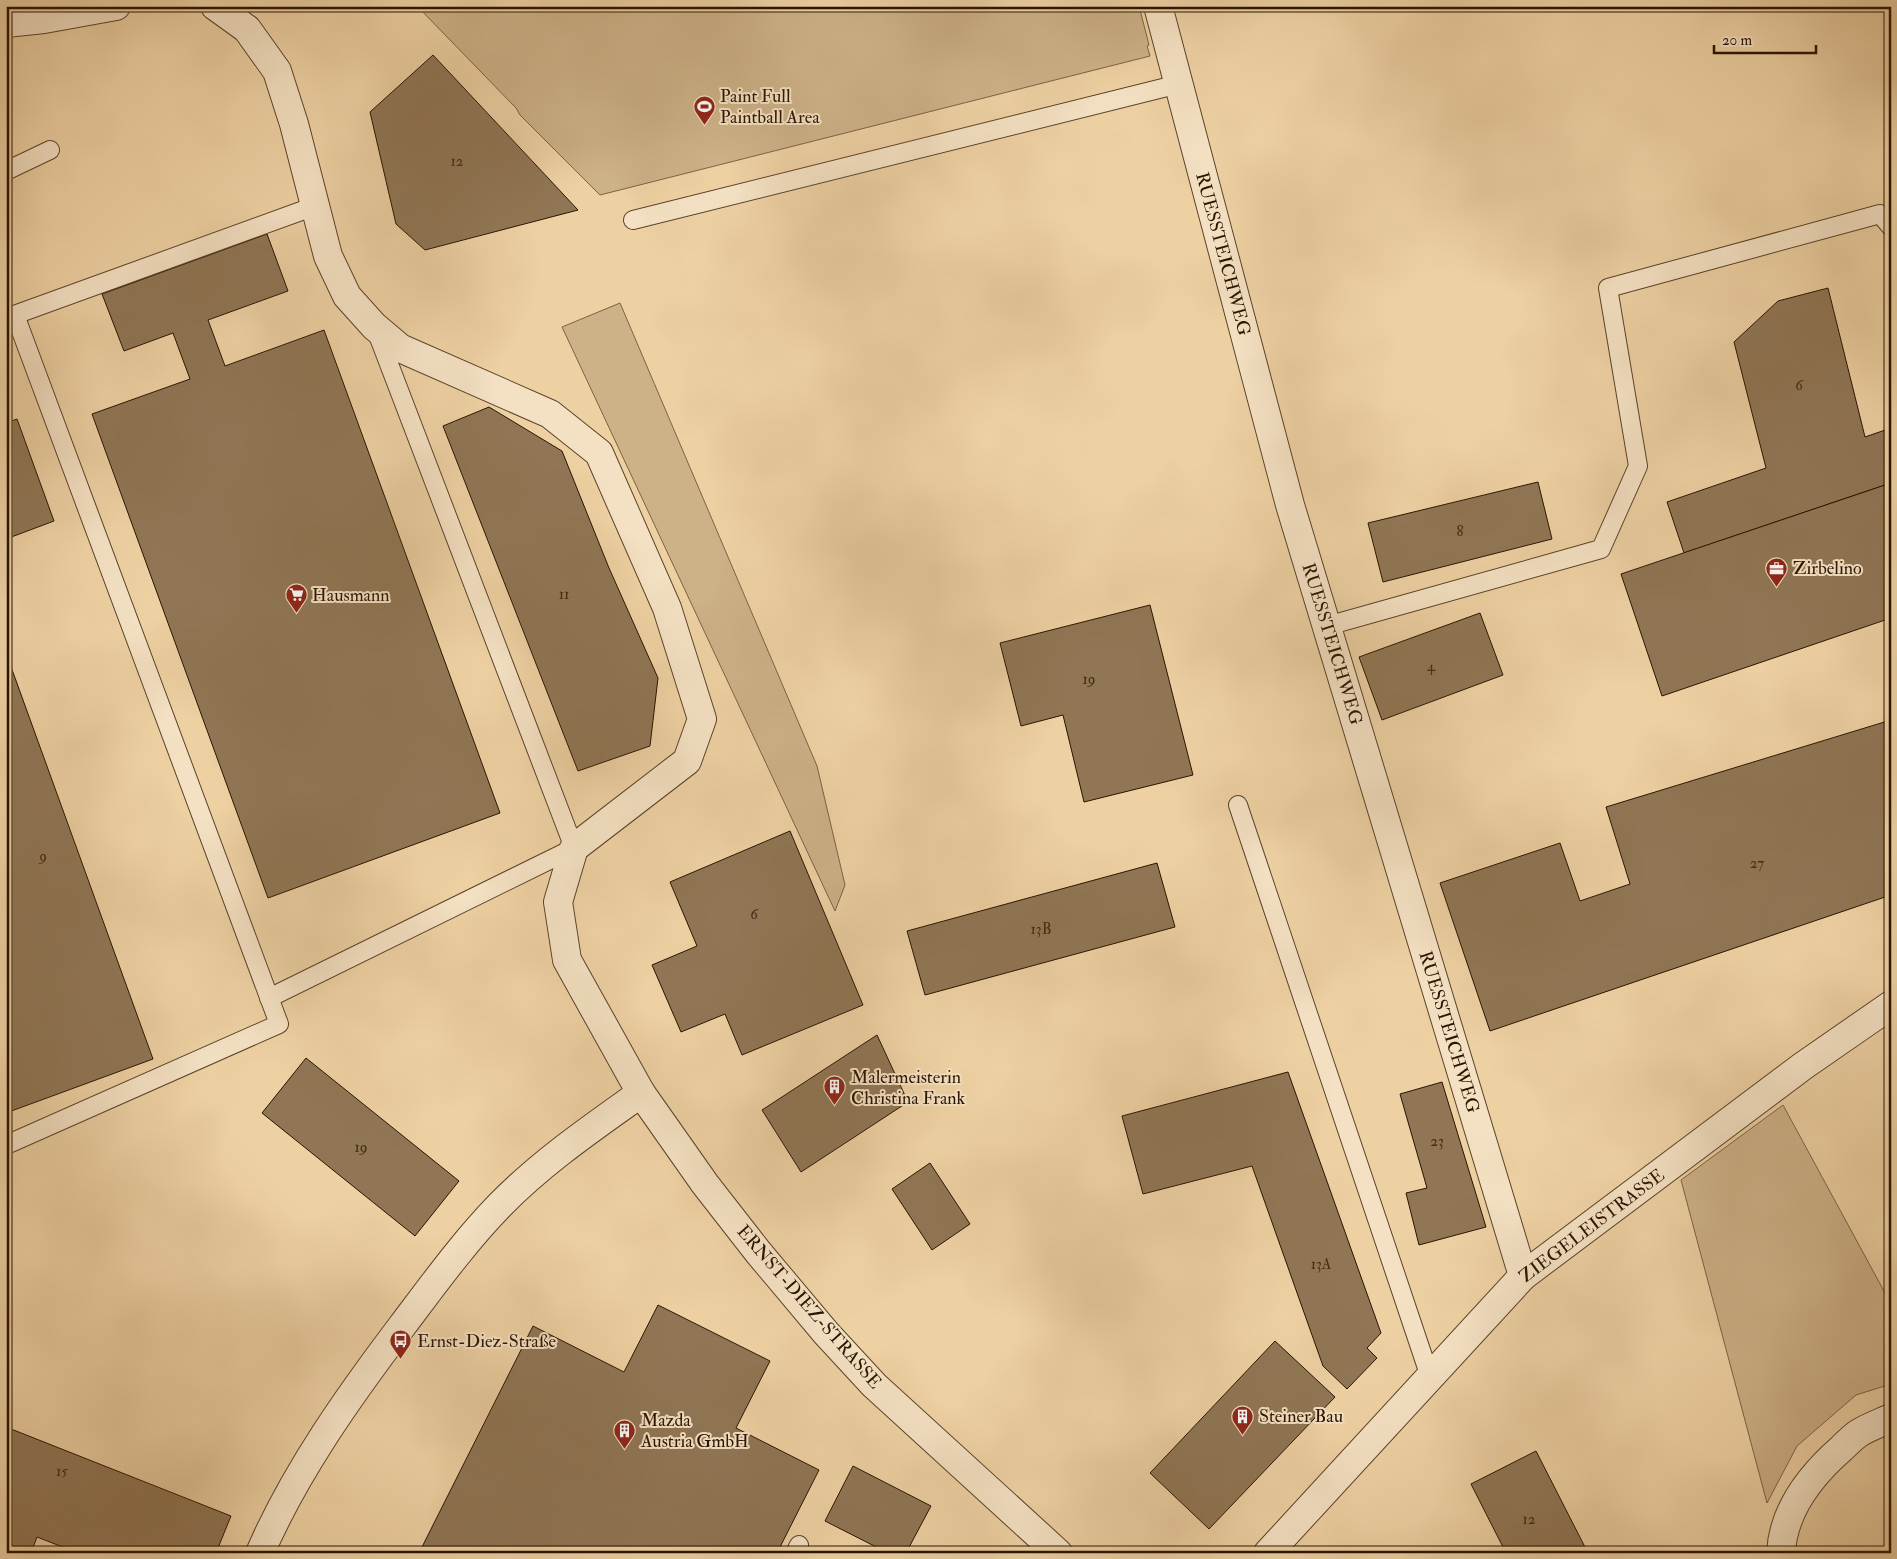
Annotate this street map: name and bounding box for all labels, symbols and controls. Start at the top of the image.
scale bar [1714,22,1817,54]
text: 20 m [1722,31,1752,50]
place label: Paint Full Paintball Area [720,85,820,129]
sports icon: Paint Full Paintball Area [692,94,716,125]
house number: 12 [451,152,464,171]
street label: RUESSTEICHWEG [1190,170,1256,338]
house number: 6 [1795,376,1804,395]
house number: 8 [1456,522,1464,541]
office icon: Zirbelino [1765,556,1789,587]
place label: Zirbelino [1793,557,1862,580]
street label: RUESSTEICHWEG [1296,560,1368,728]
supermarket icon: Hausmann [284,583,308,614]
place label: Hausmann [312,584,390,607]
house number: 11 [559,585,569,604]
house number: 4 [1427,657,1436,676]
house number: 19 [1083,670,1095,689]
house number: 9 [38,847,47,866]
house number: 27 [1750,854,1764,873]
house number: 6 [750,905,759,924]
house number: 13B [1031,920,1051,939]
street label: RUESSTEICHWEG [1413,948,1485,1116]
place label: Malermeisterin Christina Frank [851,1066,966,1110]
building icon: Malermeisterin Christina Frank [823,1075,847,1106]
house number: 23 [1430,1132,1444,1151]
house number: 19 [355,1138,367,1157]
street label: ZIEGELEISTRASSE [1515,1164,1669,1288]
street label: ERNST-DIEZ-STRASSE [732,1220,886,1394]
house number: 13A [1311,1255,1332,1274]
bus stop icon: Ernst-Diez-Straße [389,1329,413,1360]
place label: Ernst-Diez-Straße [417,1330,556,1353]
building icon: Steiner Bau [1231,1404,1255,1435]
place label: Steiner Bau [1259,1405,1343,1428]
place label: Mazda Austria GmbH [640,1409,749,1453]
building icon: Mazda Austria GmbH [613,1418,637,1449]
house number: 15 [56,1462,68,1481]
house number: 12 [1523,1510,1536,1529]

